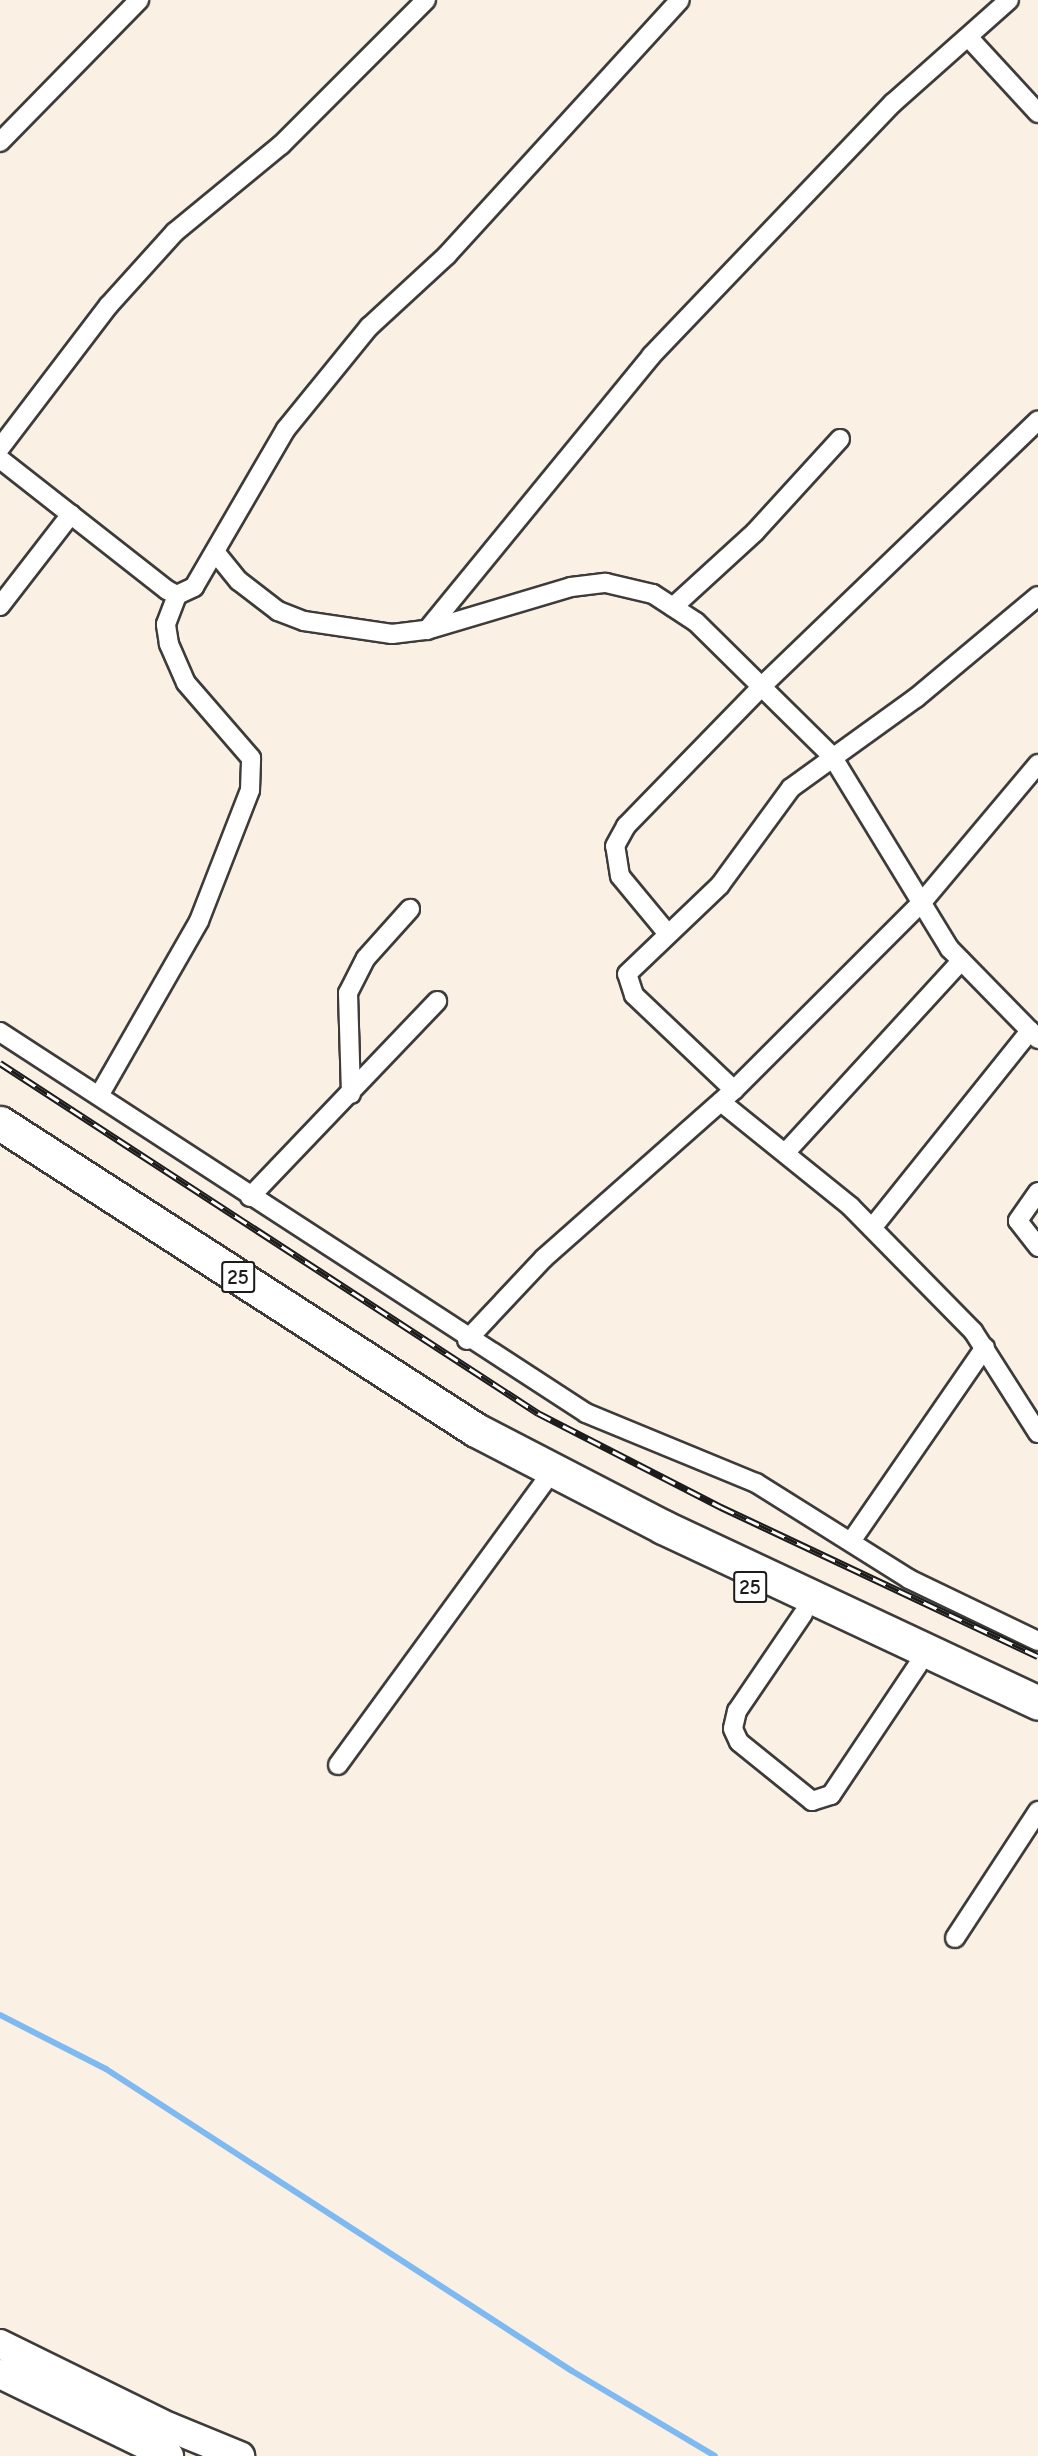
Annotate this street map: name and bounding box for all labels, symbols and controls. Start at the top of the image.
road number: 25 [220,1259,256,1295]
road number: 25 [732,1569,768,1605]

